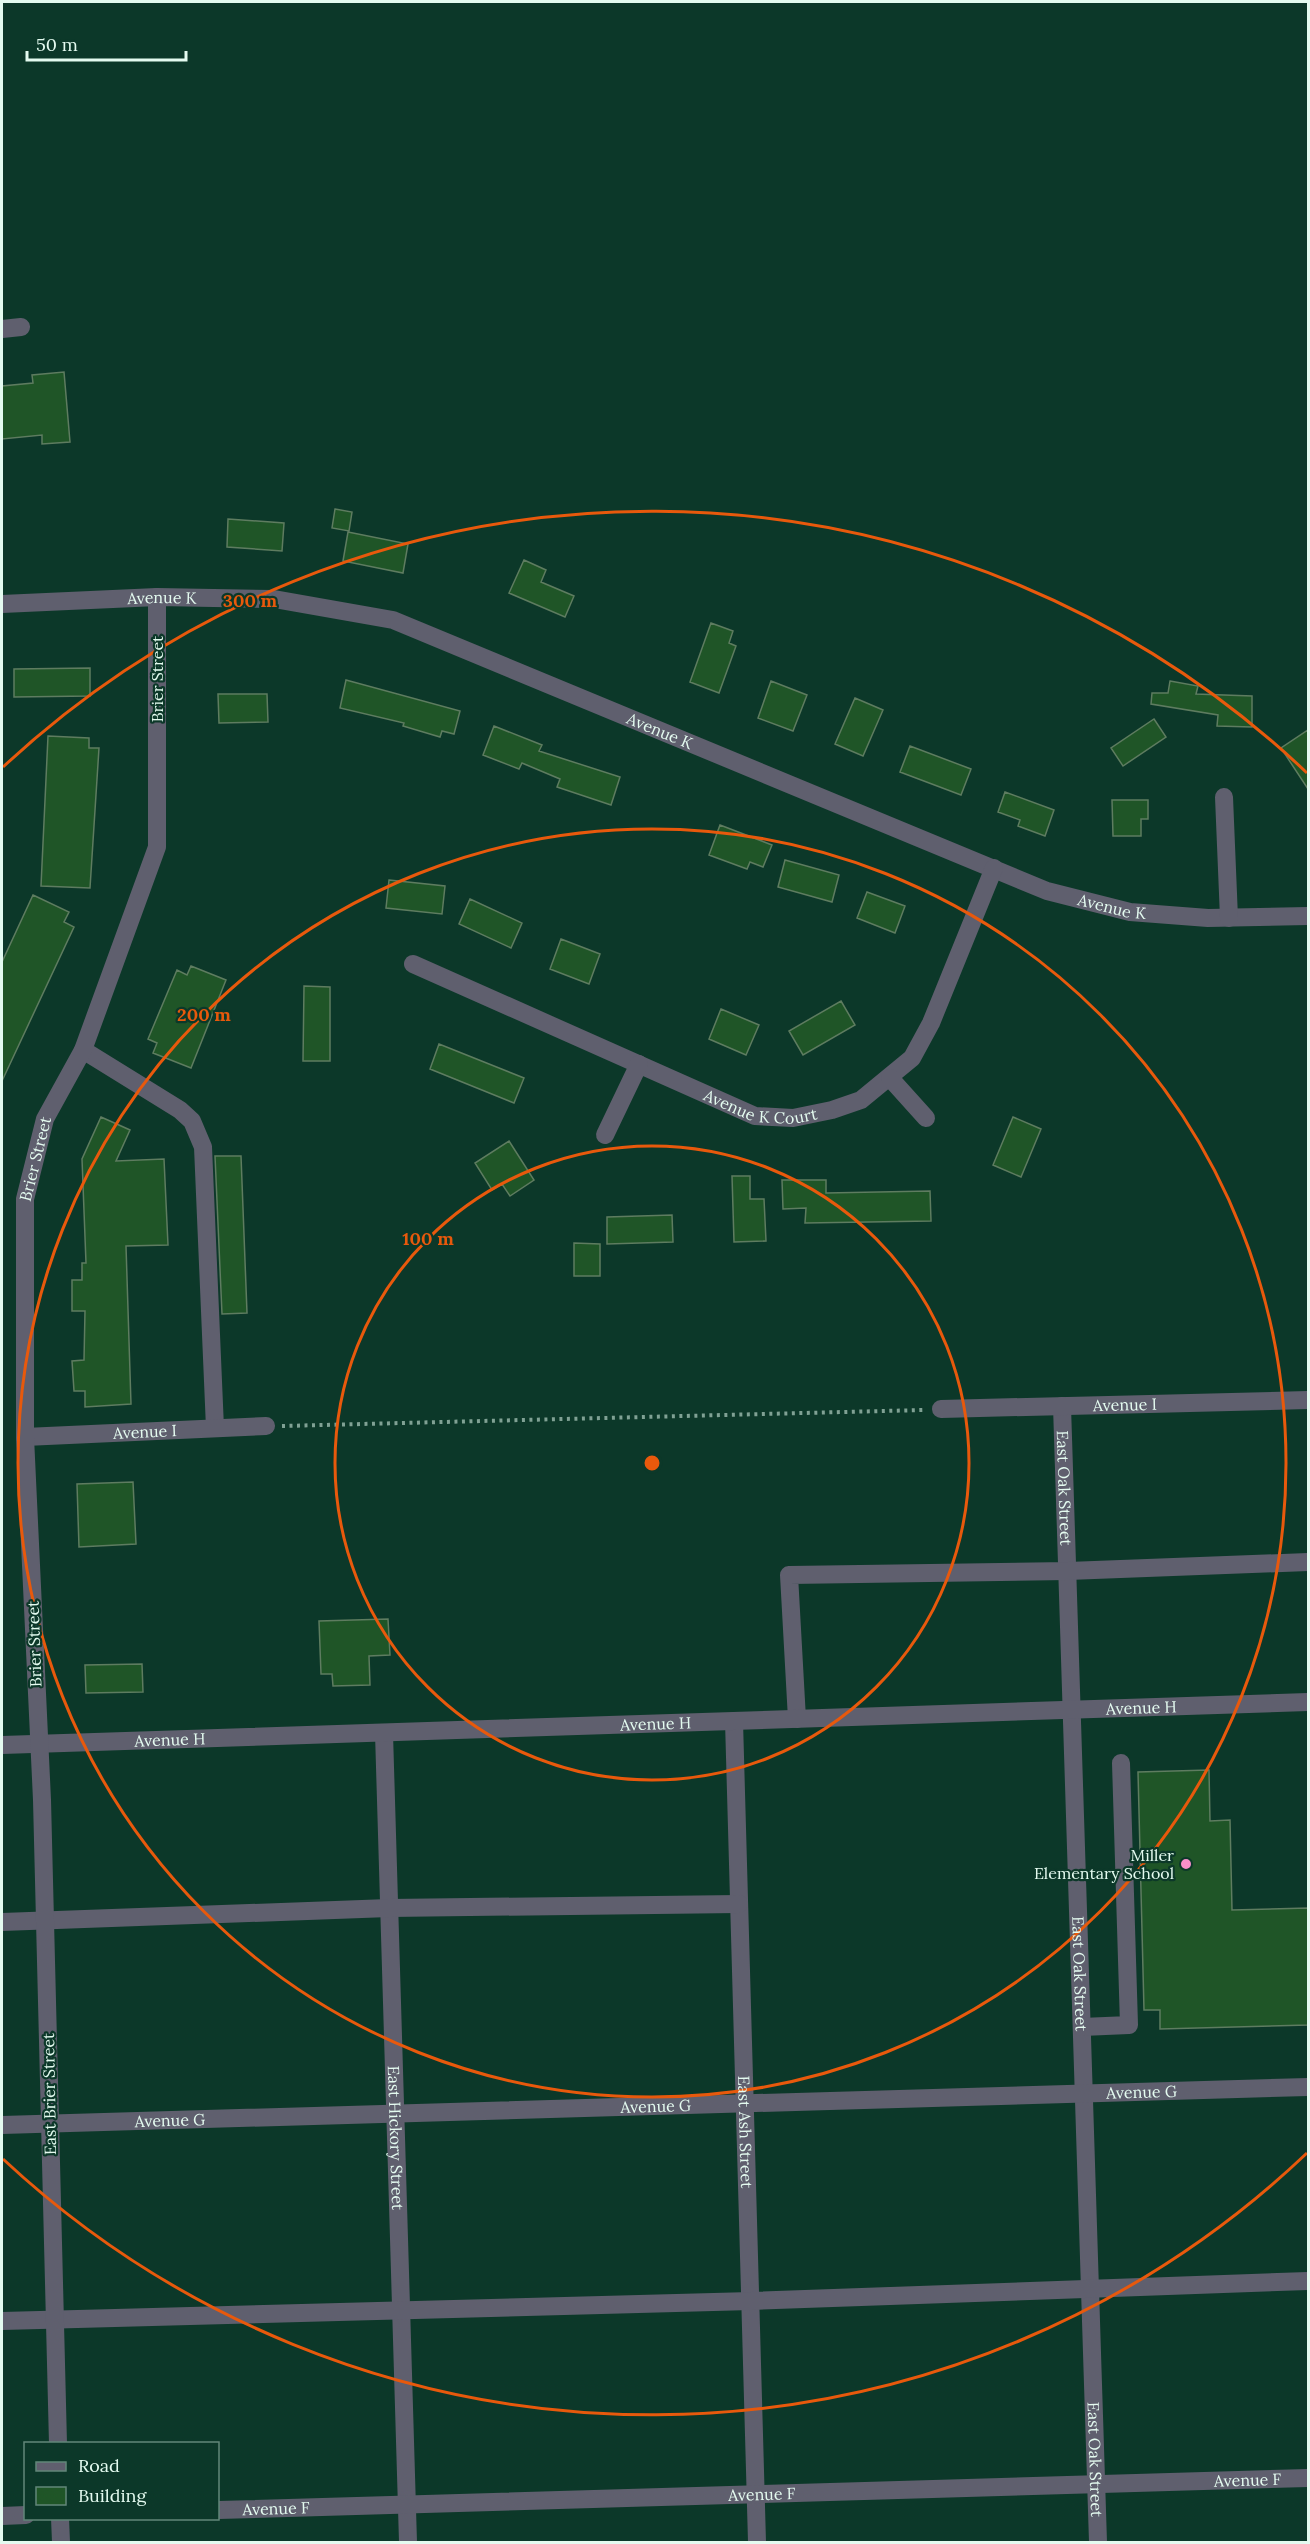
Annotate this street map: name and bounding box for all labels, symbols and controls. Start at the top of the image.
scale bar [27,24,186,62]
text: 50 m [36,33,78,56]
street label: Avenue K [126,587,197,608]
text: 300 m [223,589,278,612]
street label: Brier Street [147,635,167,722]
street label: Avenue K [623,708,696,753]
street label: Avenue K [1075,889,1147,923]
text: 200 m [177,1003,231,1026]
street label: Avenue K Court [700,1084,820,1128]
street label: Brier Street [15,1114,55,1203]
text: 100 m [402,1227,454,1250]
street label: Avenue I [1092,1394,1157,1415]
street label: Avenue I [111,1420,177,1443]
street label: East Oak Street [1053,1430,1076,1547]
centre of rings [642,1453,662,1473]
street label: Brier Street [22,1600,46,1688]
street label: Avenue H [1105,1696,1177,1719]
street label: Avenue H [619,1712,691,1735]
street label: Avenue H [133,1728,206,1751]
place label: Miller Elementary School [1034,1845,1174,1883]
marker: Miller Elementary School [1179,1857,1193,1871]
street label: East Oak Street [1068,1916,1092,2032]
street label: East Brier Street [38,2032,60,2155]
street label: East Hickory Street [384,2065,408,2211]
street label: East Ash Street [734,2075,757,2189]
street label: Avenue G [1105,2081,1177,2103]
street label: Avenue G [619,2095,691,2117]
street label: Avenue G [133,2109,206,2131]
street label: East Oak Street [1084,2402,1107,2518]
legend [24,2442,219,2520]
text: Road [78,2454,120,2477]
street label: Avenue F [1213,2469,1282,2491]
street label: Avenue F [727,2483,796,2505]
text: Building [78,2484,148,2507]
street label: Avenue F [241,2497,310,2519]

